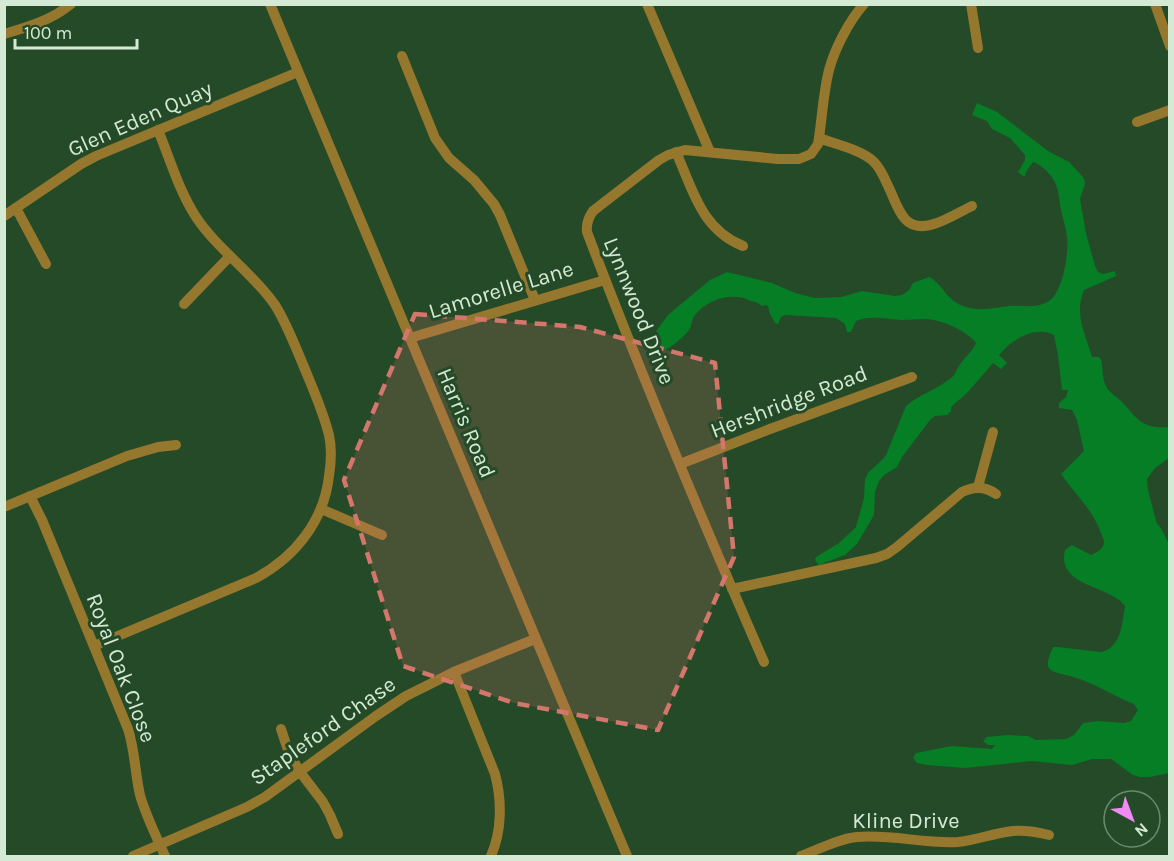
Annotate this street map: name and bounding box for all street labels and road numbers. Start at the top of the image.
street label: Glen Eden Quay [64,76,216,162]
street label: Lynnwood Drive [598,234,680,388]
street label: Lamorelle Lane [425,256,577,324]
street label: Hershridge Road [707,360,871,444]
street label: Harris Road [431,364,501,482]
street label: Royal Oak Close [81,590,161,746]
street label: Stapleford Chase [245,671,401,791]
street label: Kline Drive [852,808,960,834]

